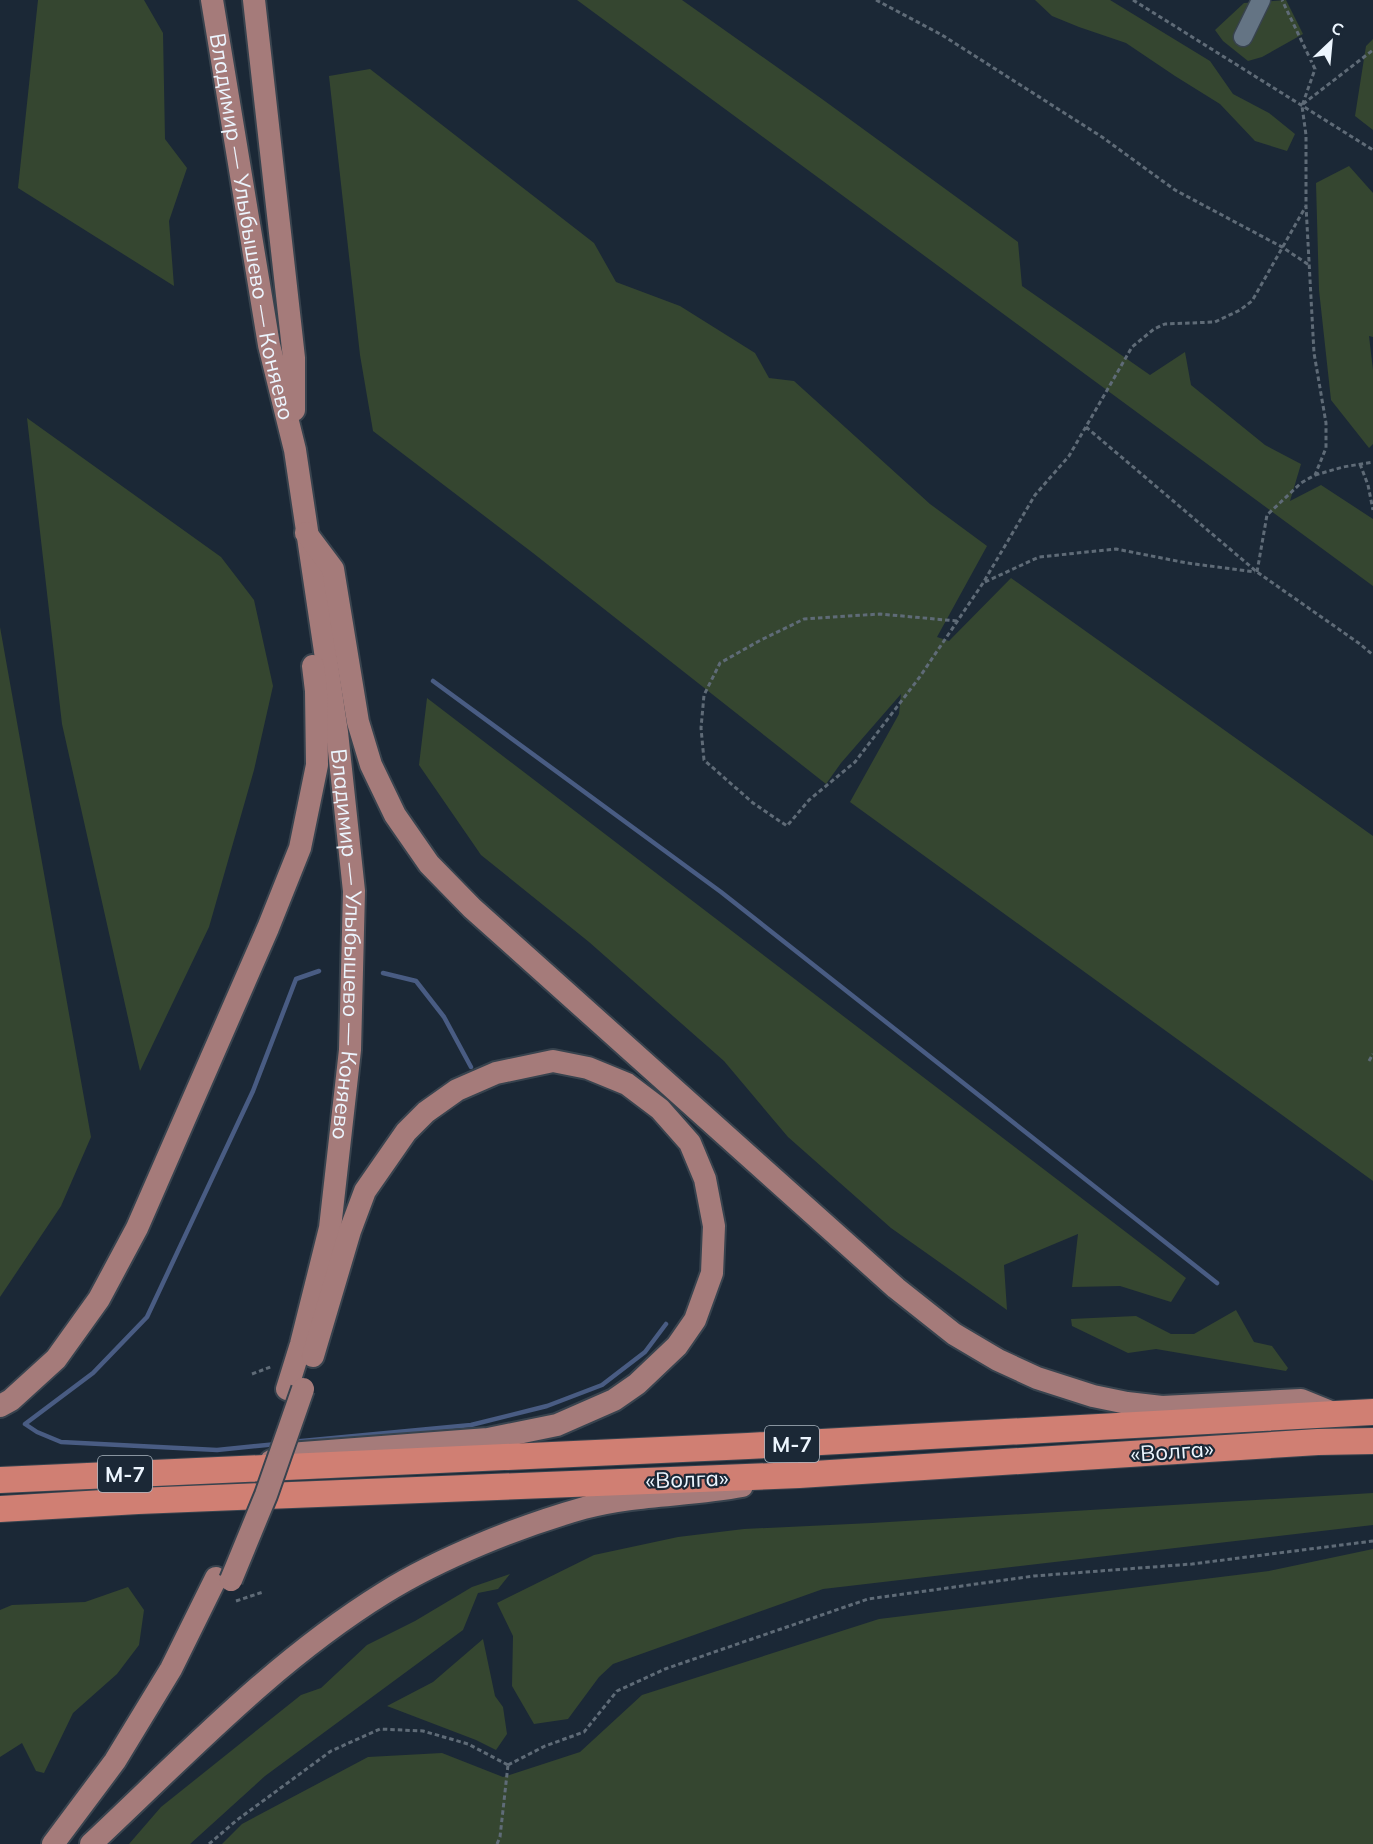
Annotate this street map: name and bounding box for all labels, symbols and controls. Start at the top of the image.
north arrow [1301,12,1361,72]
text: С [1328,17,1347,40]
street label: Владимир — Улыбышево — Коняево [204,31,301,423]
street label: Владимир — Улыбышево — Коняево [325,747,368,1141]
road number: М-7 [765,1426,819,1462]
street label: «Волга» [1130,1434,1215,1468]
road number: М-7 [98,1456,152,1492]
street label: «Волга» [645,1464,729,1494]

